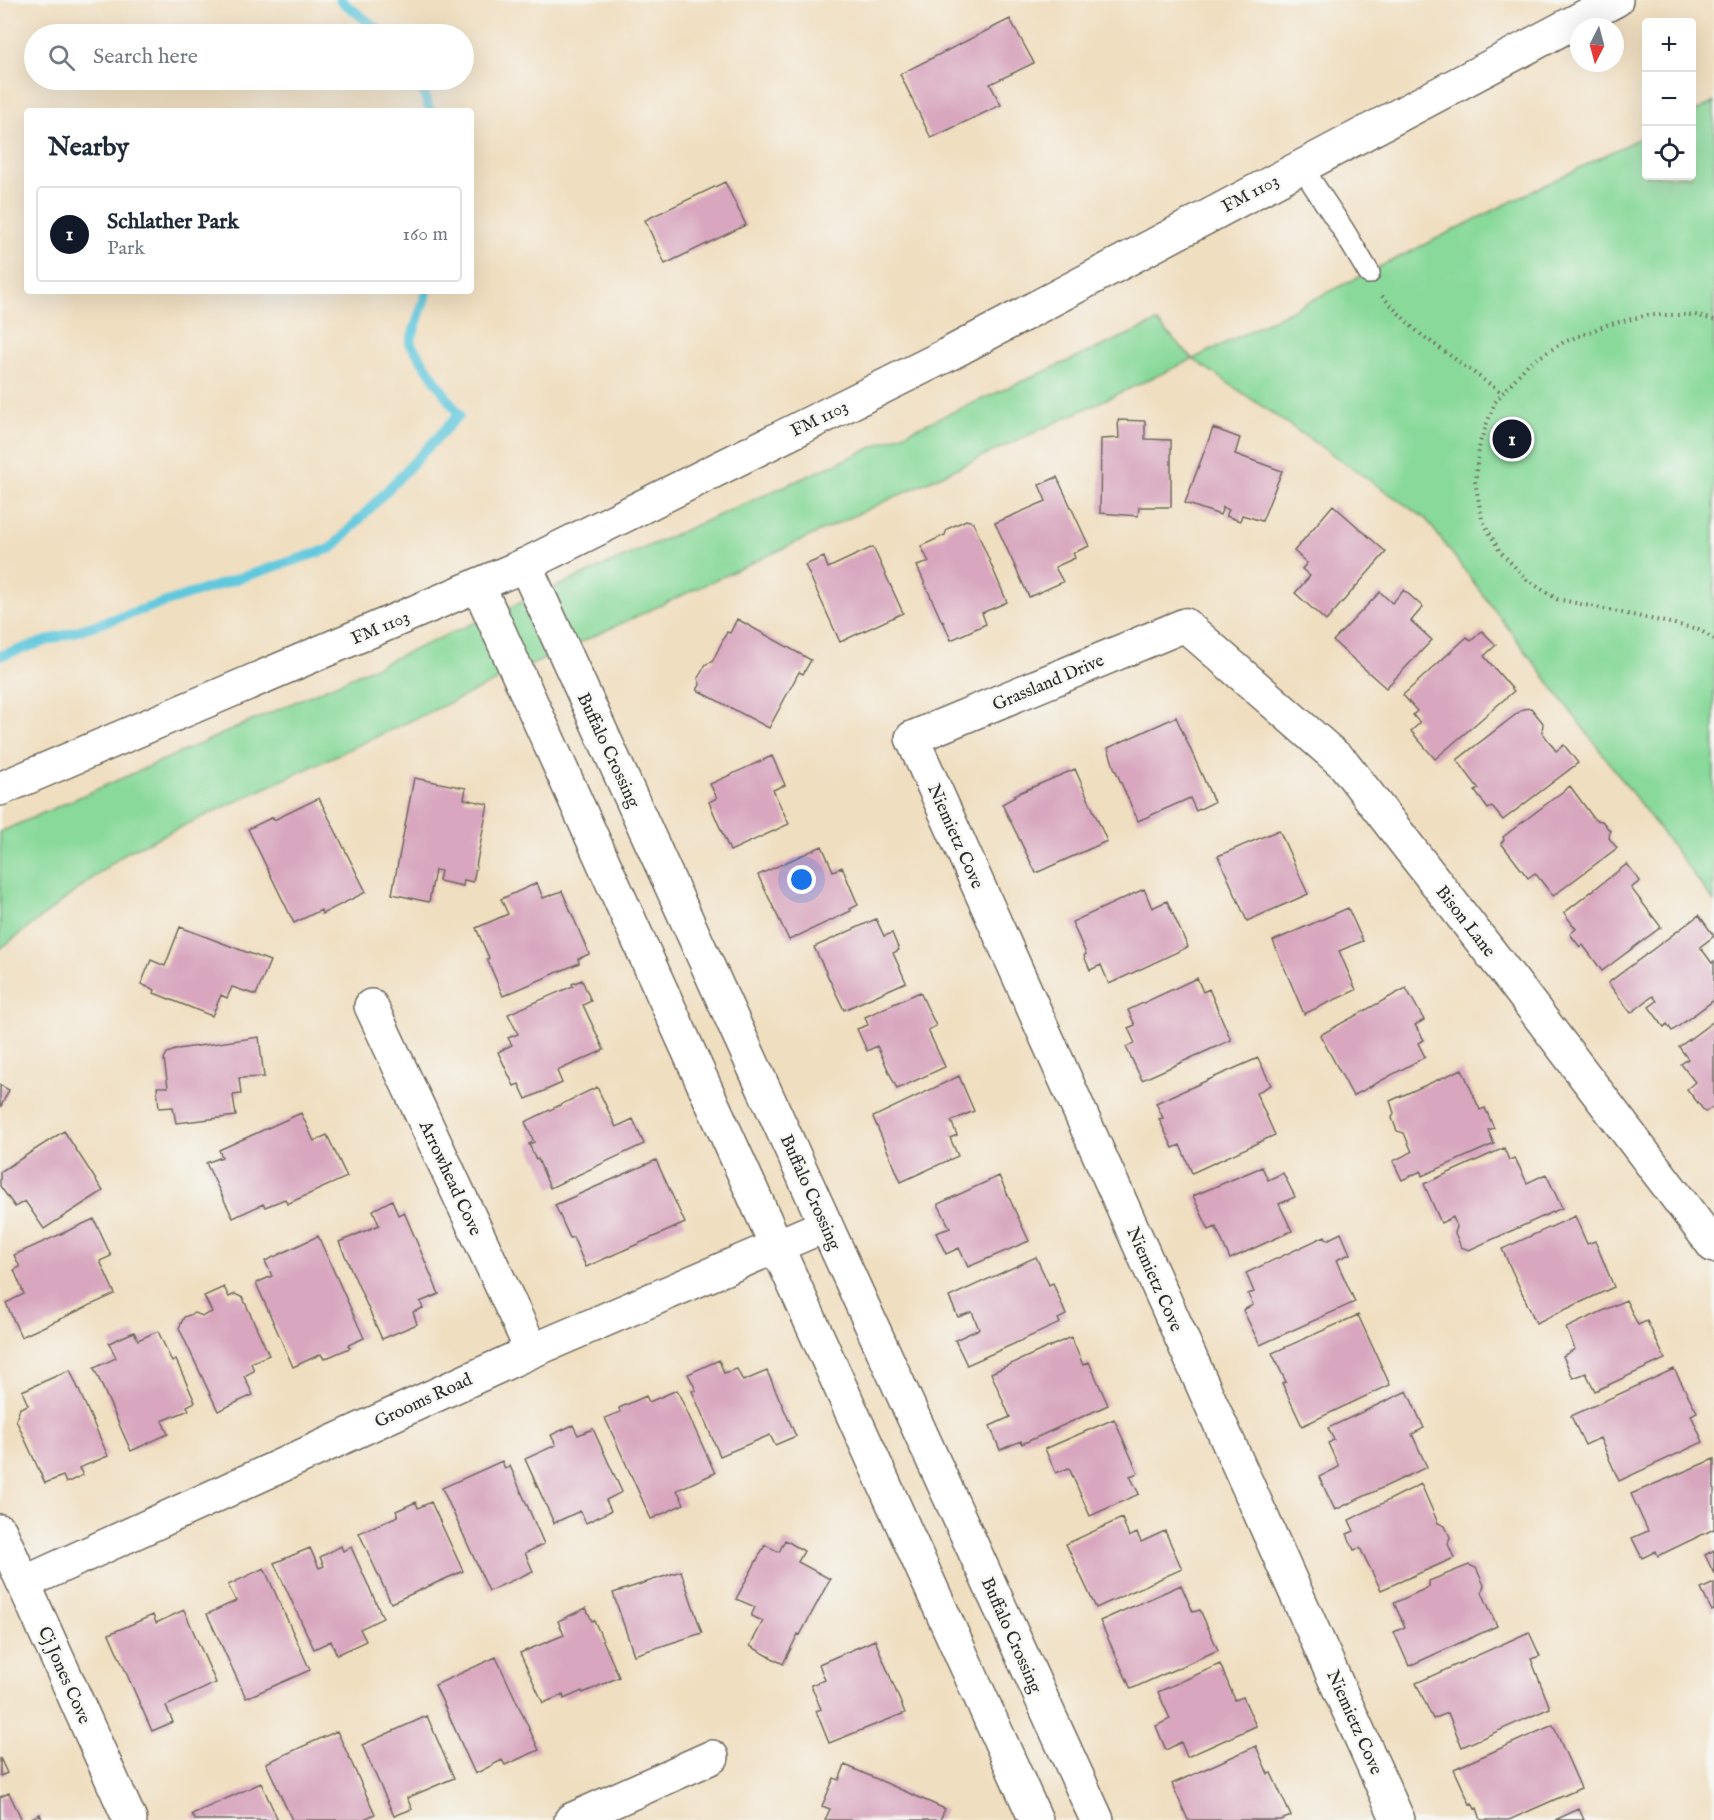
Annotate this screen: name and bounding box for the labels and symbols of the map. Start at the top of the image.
north arrow [1570,18,1624,72]
street label: FM 1103 [1218,170,1283,219]
street label: FM 1103 [787,396,852,443]
pin: 1 [1492,416,1532,462]
street label: FM 1103 [348,606,413,651]
street label: Grassland Drive [989,650,1108,717]
street label: Buffalo Crossing [571,690,644,812]
street label: Niemietz Cove [921,781,988,893]
your location [787,865,816,894]
street label: Bison Lane [1430,881,1500,962]
street label: Arrowhead Cove [413,1117,486,1240]
street label: Buffalo Crossing [774,1131,845,1254]
street label: Niemietz Cove [1120,1224,1187,1336]
street label: Grooms Road [371,1369,477,1434]
street label: Buffalo Crossing [975,1574,1046,1697]
street label: Cj Jones Cove [32,1623,95,1728]
street label: Niemietz Cove [1320,1667,1387,1779]

